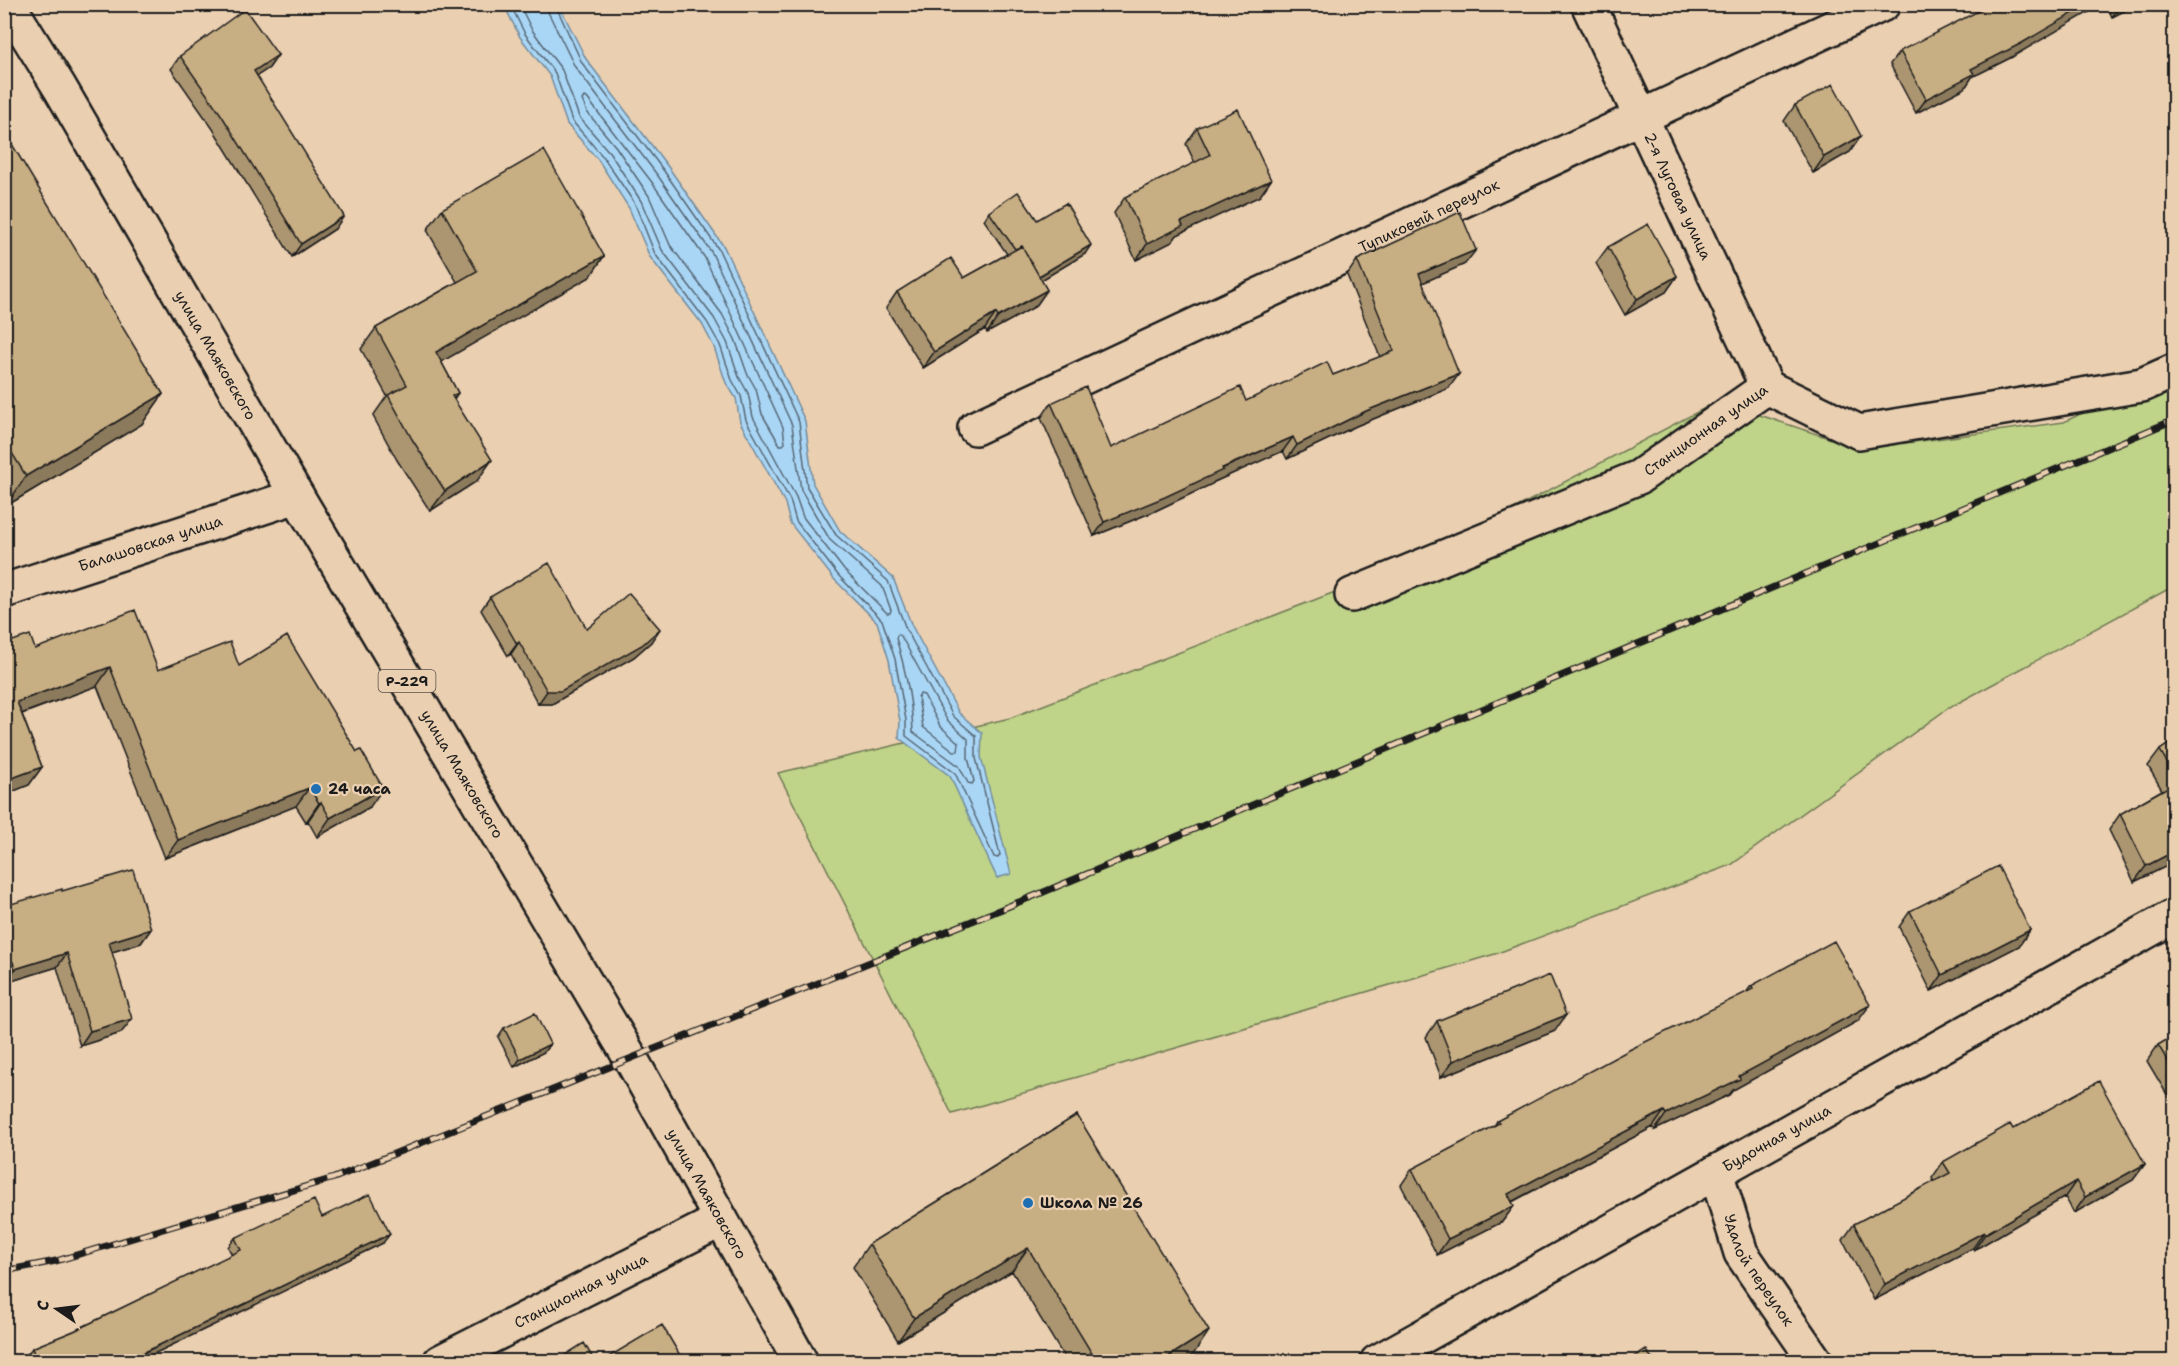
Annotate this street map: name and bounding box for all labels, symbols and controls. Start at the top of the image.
street label: 2-я Луговая улица [1639,129,1716,264]
street label: Тупиковый переулок [1355,175,1503,257]
street label: улица Маяковского [170,287,261,424]
street label: Станционная улица [1640,379,1772,481]
street label: Балашовская улица [76,511,226,576]
road number: Р-229 [378,670,436,692]
street label: улица Маяковского [416,706,508,842]
place label: 24 часа [328,779,392,799]
marker: 24 часа [309,782,323,796]
street label: Будочная улица [1719,1100,1835,1177]
street label: улица Маяковского [662,1125,751,1263]
place label: Школа № 26 [1040,1193,1143,1213]
marker: Школа № 26 [1021,1196,1035,1210]
street label: Удалой переулок [1720,1212,1798,1330]
street label: Станционная улица [511,1248,652,1333]
north arrow [27,1279,87,1339]
text: С [32,1298,54,1313]

